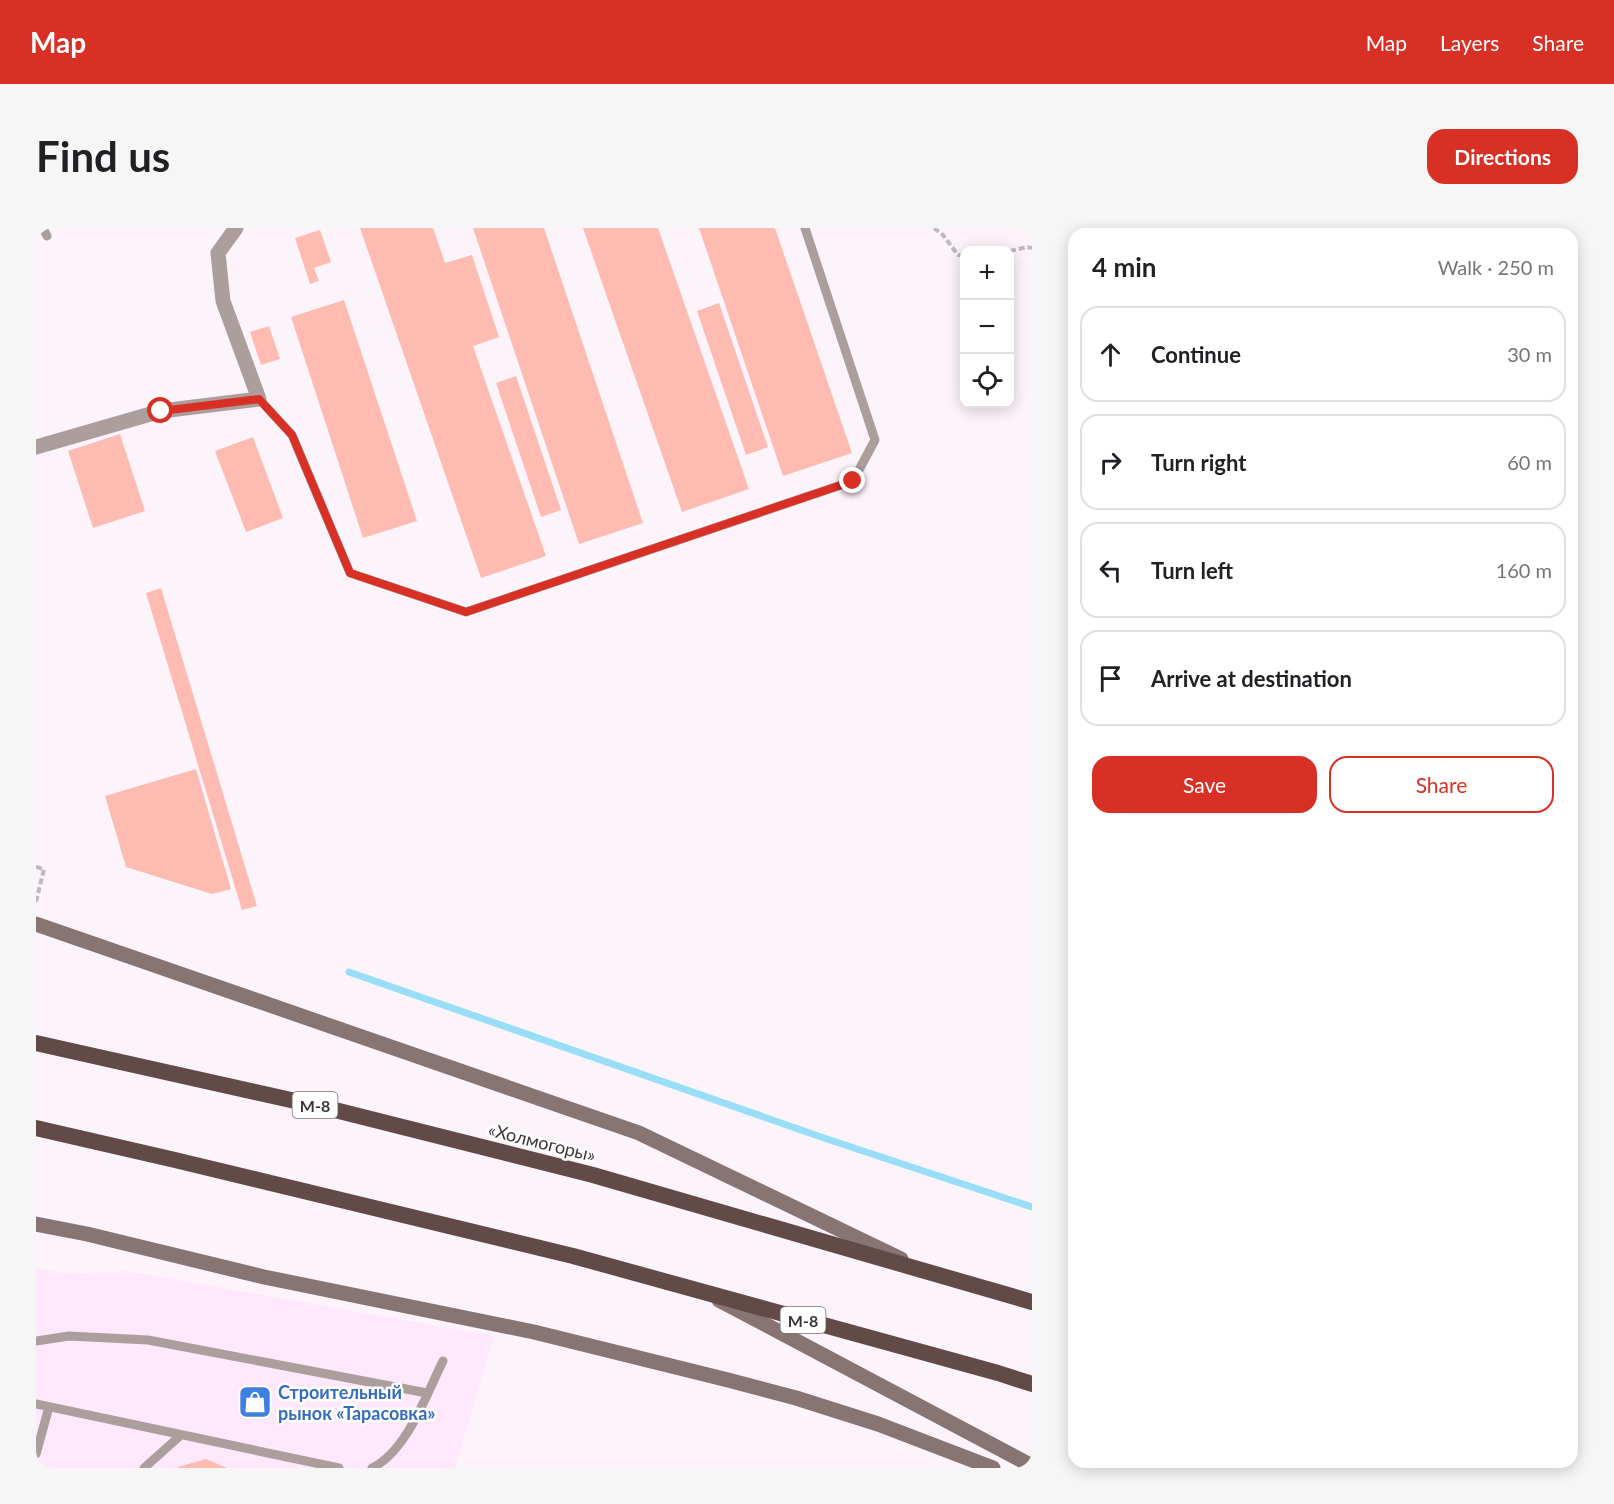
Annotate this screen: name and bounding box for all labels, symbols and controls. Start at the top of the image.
text: Map [30,25,86,59]
text: Map [1366,30,1407,55]
text: Layers [1440,30,1499,55]
text: Share [1532,30,1584,55]
button: Directions [1427,129,1578,184]
text: Find us [36,131,170,181]
map controls [960,246,1014,408]
button: + [960,246,1014,300]
text: 4 min [1092,251,1156,283]
text: Walk · 250 m [1438,255,1554,279]
button: − [960,300,1014,354]
icon: ahead [1094,338,1127,371]
text: Continue [1151,341,1241,368]
text: 30 m [1507,342,1552,366]
button: locate [960,354,1014,408]
route start [147,397,173,423]
icon: right [1094,446,1127,479]
text: Turn right [1151,449,1246,476]
text: 60 m [1507,450,1552,474]
route end [839,467,865,493]
icon: left [1094,554,1127,587]
text: Turn left [1151,557,1233,584]
text: 160 m [1496,558,1552,582]
icon: arrive [1094,662,1127,695]
text: Arrive at destination [1151,665,1352,692]
button: Save [1092,756,1317,813]
button: Share [1329,756,1554,813]
road number: М-8 [292,1092,338,1118]
street label: «Холмогоры» [486,1118,598,1166]
road number: М-8 [780,1307,825,1333]
place label: Строительный рынок «Тарасовка» [278,1381,435,1424]
shop icon: Строительный рынок «Тарасовка» [237,1384,273,1420]

